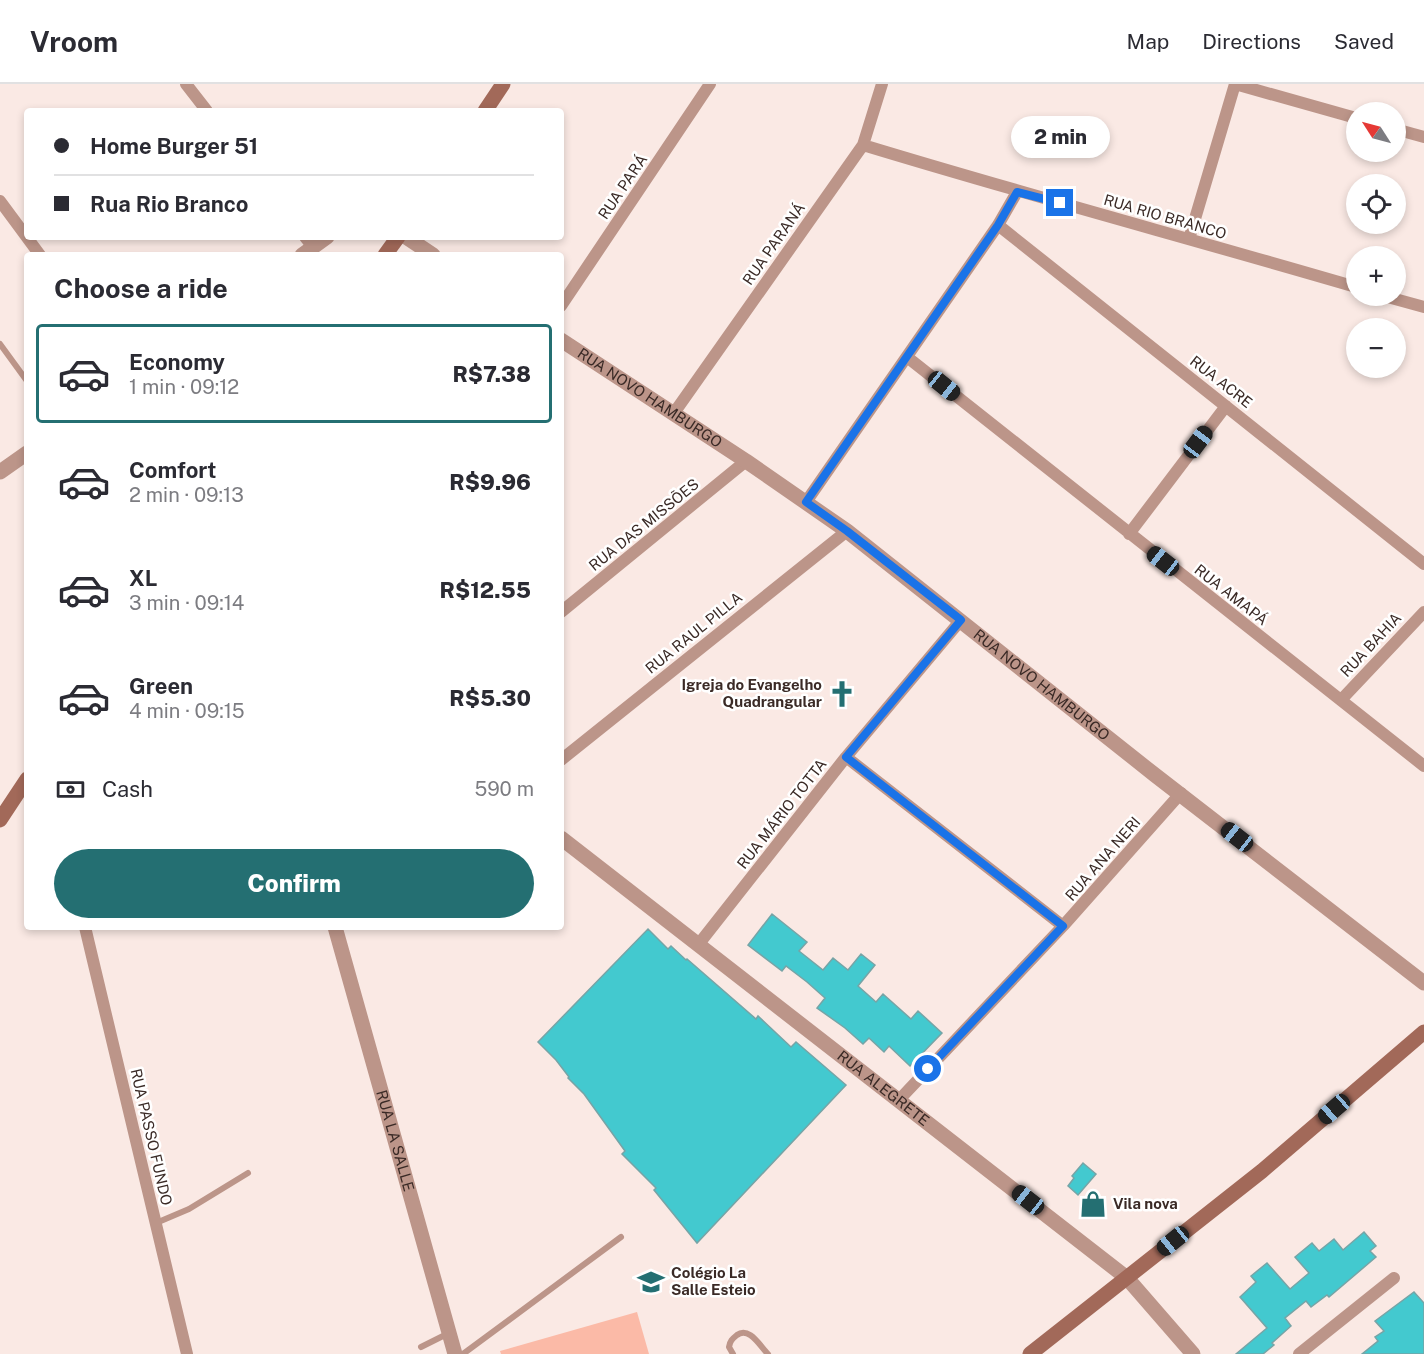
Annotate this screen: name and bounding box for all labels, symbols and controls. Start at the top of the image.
text: Vroom [30,25,118,58]
text: Map [1127,29,1169,54]
text: Directions [1202,29,1301,54]
text: Saved [1334,29,1394,54]
north arrow [1346,102,1406,162]
map controls [1346,102,1406,378]
callout: 2 min [1010,116,1110,158]
text: 2 min [1034,125,1087,149]
text: Home Burger 51 [90,133,258,159]
street label: RUA PARÁ [595,151,651,222]
button: locate [1346,174,1406,234]
route end [1046,189,1073,216]
text: Rua Rio Branco [90,191,248,217]
street label: RUA RIO BRANCO [1102,191,1228,242]
street label: RUA PARANÁ [739,199,808,288]
button: + [1346,246,1406,306]
text: Choose a ride [54,272,228,304]
button: − [1346,318,1406,378]
street label: RUA NOVO HAMBURGO [575,344,725,451]
icon: car [57,347,111,401]
text: Economy [129,349,225,375]
street label: RUA ACRE [1187,352,1256,411]
text: R$7.38 [452,361,531,387]
car [924,368,964,404]
text: 1 min · 09:12 [129,375,239,399]
car [1180,422,1216,462]
icon: car [57,455,111,509]
text: Comfort [129,457,216,483]
text: R$9.96 [449,469,531,495]
street label: RUA DAS MISSÕES [585,475,702,574]
text: 2 min · 09:13 [129,483,244,507]
car [1143,543,1183,579]
street label: RUA AMAPÁ [1191,561,1271,629]
icon: car [57,563,111,617]
text: XL [129,565,157,591]
text: R$12.55 [440,577,531,603]
street label: RUA RAUL PILLA [642,588,746,677]
text: 3 min · 09:14 [129,591,244,615]
street label: RUA BAHIA [1337,609,1405,680]
street label: RUA NOVO HAMBURGO [970,626,1113,744]
icon: car [57,671,111,725]
text: Green [129,673,193,699]
place label: Igreja do Evangelho Quadrangular [682,676,822,710]
church icon: Igreja do Evangelho Quadrangular [827,679,857,709]
text: R$5.30 [449,685,531,711]
text: 4 min · 09:15 [129,699,245,723]
street label: RUA MÁRIO TOTTA [733,755,830,872]
icon: cash [54,773,87,806]
text: Cash [102,776,153,802]
text: 590 m [474,777,534,801]
street label: RUA ANA NERI [1062,813,1144,904]
car [1217,819,1257,855]
button: Confirm [54,849,534,918]
street label: RUA ALEGRETE [834,1047,933,1129]
route start [914,1055,941,1082]
street label: RUA PASSO FUNDO [127,1067,176,1207]
street label: RUA LA SALLE [373,1088,418,1193]
car [1315,1090,1353,1128]
car [1008,1182,1048,1218]
shop icon: Vila nova [1078,1189,1108,1219]
place label: Vila nova [1113,1195,1178,1212]
car [1153,1223,1193,1259]
place label: Colégio La Salle Esteio [671,1264,756,1298]
school or university icon: Colégio La Salle Esteio [636,1267,666,1297]

